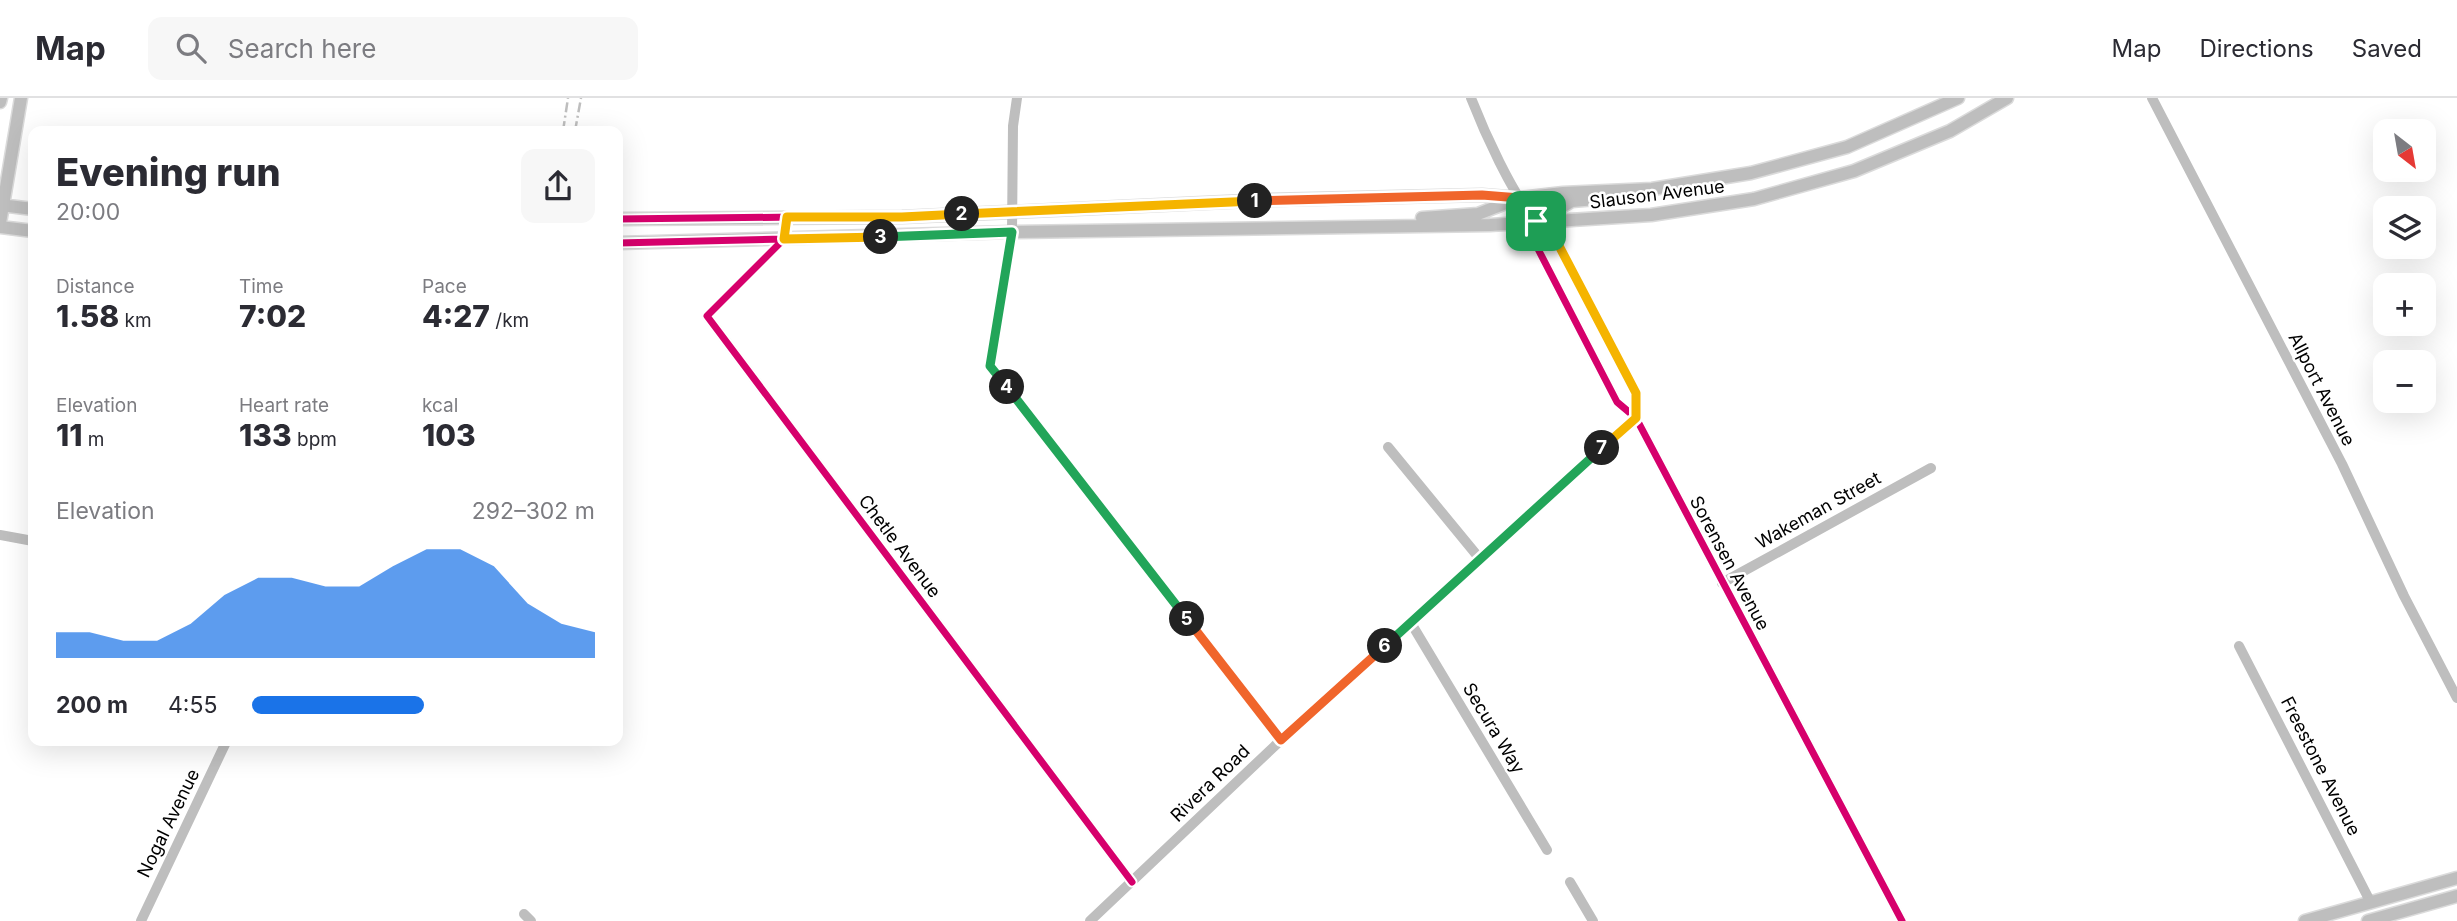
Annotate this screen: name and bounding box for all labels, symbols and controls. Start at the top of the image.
search box [148,17,638,80]
text: Map [35,28,106,68]
icon: search [172,29,210,67]
text: Search here [228,33,376,64]
text: Map [2112,34,2161,63]
text: Directions [2199,34,2314,63]
text: Saved [2352,34,2422,63]
north arrow [2373,119,2436,182]
map controls [2373,119,2436,413]
text: Evening run [56,149,281,195]
button: share [521,149,595,223]
street label: Slauson Avenue [1588,175,1726,213]
pin: 1 [1238,184,1272,218]
text: 1 [1250,189,1259,212]
pin [1506,191,1566,251]
button: layers [2373,196,2436,259]
pin: 2 [944,197,979,232]
text: 20:00 [56,198,120,226]
text: 2 [956,202,967,225]
icon: arrive [1517,202,1555,240]
pin: 3 [864,220,898,254]
text: 3 [874,225,887,248]
button: + [2373,273,2436,336]
text: Distance [56,275,134,298]
text: Time [239,275,284,298]
text: Pace [422,275,467,298]
text: 1.58 [56,298,119,334]
text: 7:02 [239,298,306,334]
text: 4:27 [422,298,490,334]
text: km [119,309,152,332]
text: /km [490,309,529,332]
street label: Allport Avenue [2284,329,2360,449]
button: − [2373,350,2436,413]
pin: 4 [990,370,1024,404]
text: 4 [1000,375,1013,398]
text: Elevation [56,394,137,417]
text: Heart rate [239,394,329,417]
text: kcal [422,394,458,417]
text: 11 [56,417,82,453]
text: 133 [239,417,292,453]
text: 103 [422,417,476,453]
text: m [82,428,104,451]
text: bpm [292,428,337,451]
pin: 7 [1584,430,1620,466]
text: 7 [1596,436,1607,459]
street label: Wakeman Street [1752,467,1884,553]
street label: Chetle Avenue [855,490,945,602]
street label: Sorensen Avenue [1686,492,1774,634]
text: Elevation [56,497,155,525]
text: 292–302 m [472,497,595,525]
pin: 5 [1170,602,1204,636]
text: 5 [1180,607,1193,630]
pin: 6 [1368,628,1402,664]
text: 6 [1378,634,1391,657]
street label: Secura Way [1459,679,1529,777]
text: 200 m [56,691,128,719]
text: 4:55 [168,691,217,719]
street label: Freestone Avenue [2277,693,2365,839]
street label: Rivera Road [1166,740,1254,826]
street label: Nogal Avenue [133,765,203,881]

